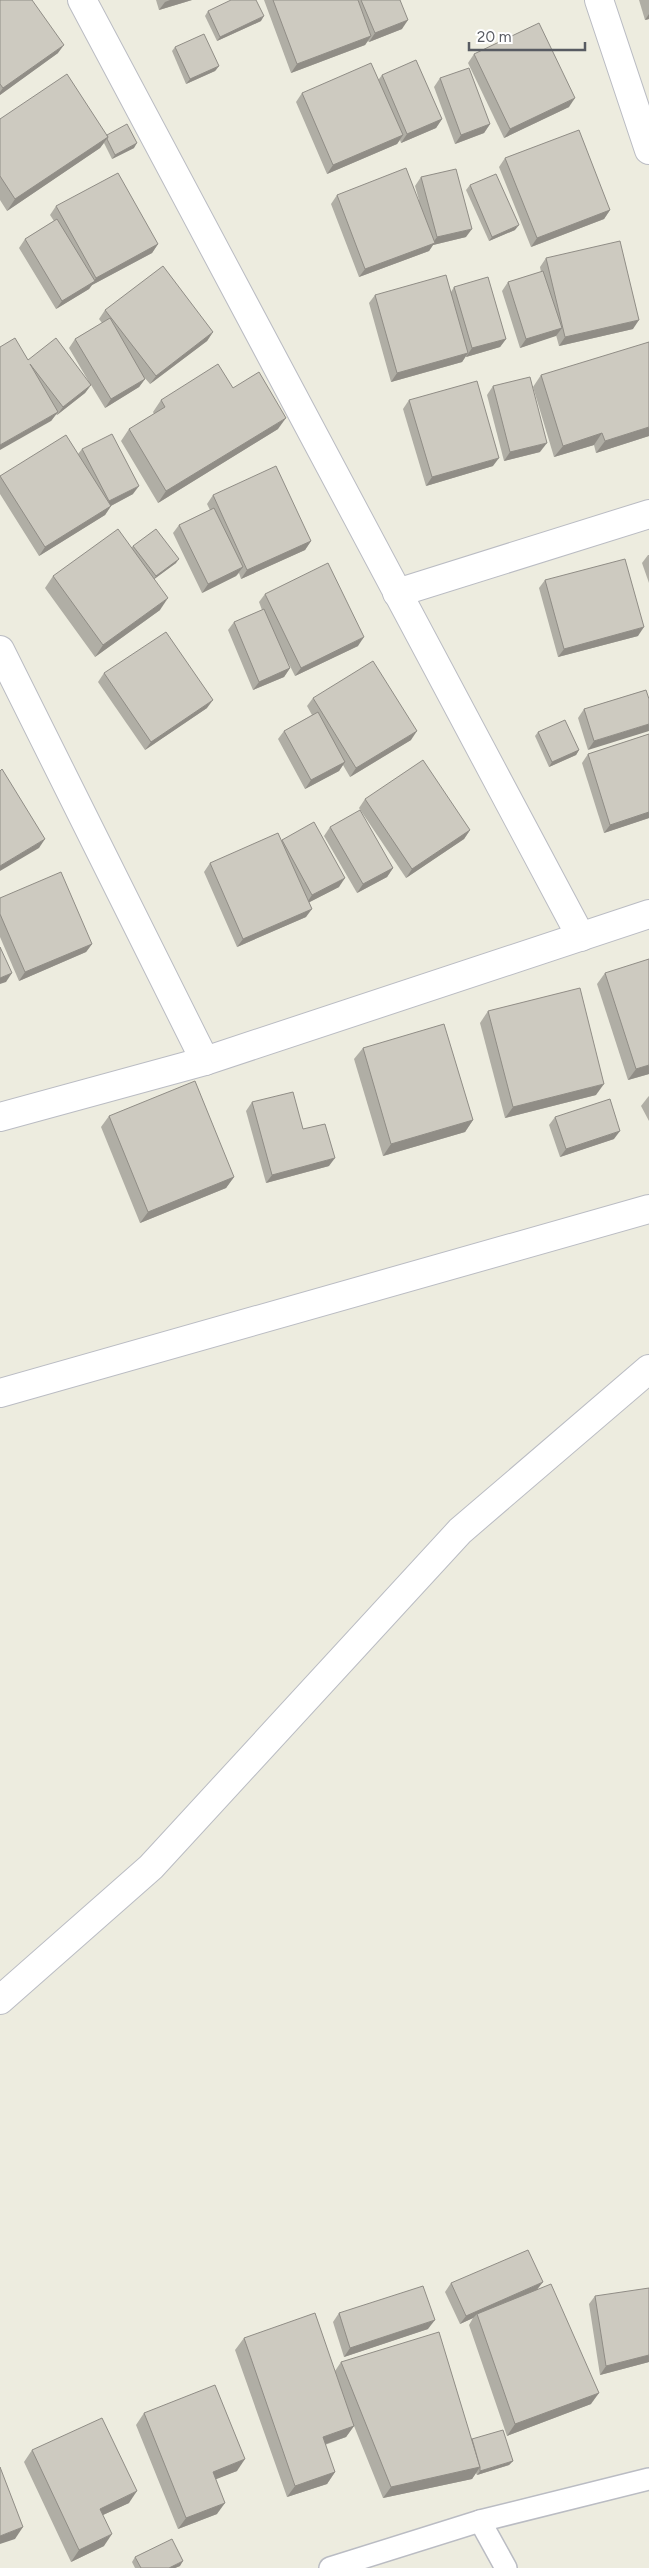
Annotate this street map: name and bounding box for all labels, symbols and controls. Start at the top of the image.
scale bar [469,20,585,52]
text: 20 m [477,28,511,46]

